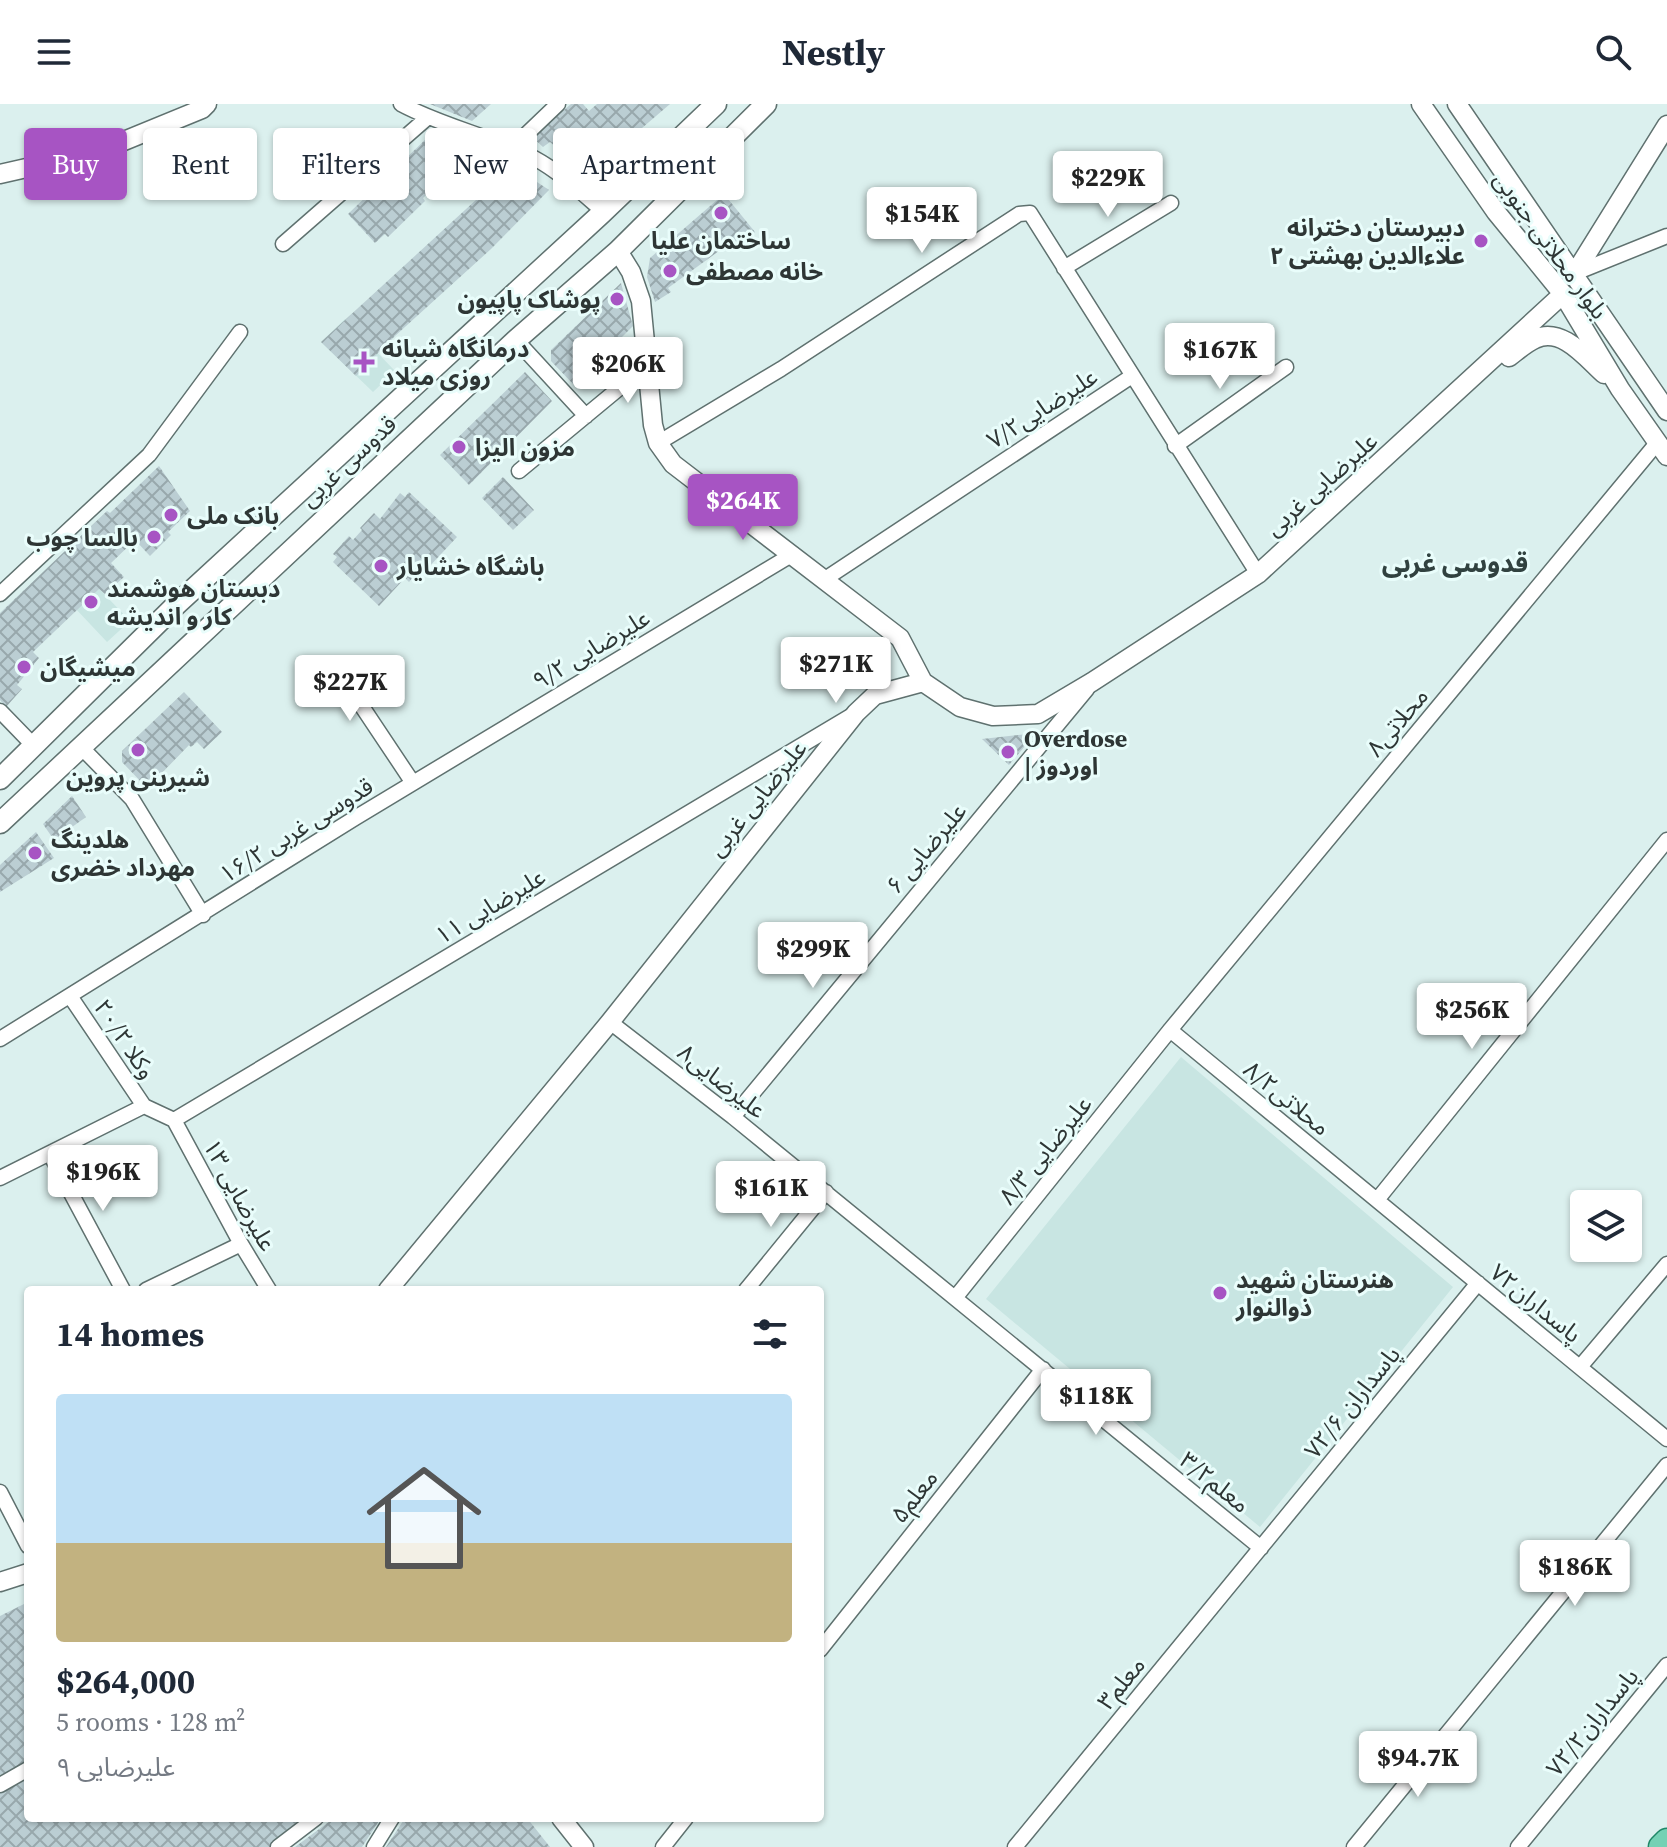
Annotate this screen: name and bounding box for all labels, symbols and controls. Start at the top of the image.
text: Nestly [782,28,885,77]
icon: menu [32,30,76,74]
icon: search [1591,30,1635,74]
chip: Buy [24,128,127,200]
chip: Rent [143,128,257,200]
chip: Filters [273,128,409,200]
chip: New [425,128,537,200]
chip: Apartment [553,128,744,200]
pin: $229K [1052,151,1164,219]
text: $229K [1071,159,1145,195]
street label: بلوار محلاتی جنوبی [1486,164,1616,326]
pin: $154K [866,187,978,255]
text: $154K [885,195,959,231]
marker: ساختمان علیا [712,204,730,222]
place label: دبیرستان دخترانه علاءالدین بهشتی ۲ [1270,211,1465,272]
place label: ساختمان علیا [651,224,791,257]
marker: دبیرستان دخترانه علاءالدین بهشتی ۲ [1472,232,1490,250]
place label: خانه مصطفی [686,255,823,288]
marker: خانه مصطفی [661,262,679,280]
place label: پوشاک پاپیون [457,283,601,316]
marker: پوشاک پاپیون [608,290,626,308]
pin: $167K [1164,323,1276,391]
text: $167K [1183,331,1257,367]
place label: درمانگاه شبانه روزی میلاد [382,332,529,393]
pin: $206K [572,337,684,405]
text: $206K [591,345,665,381]
marker: درمانگاه شبانه روزی میلاد [353,351,375,373]
street label: علیرضایی۷/۲ [980,360,1104,456]
street label: قدوسی غربی [292,408,404,514]
street label: علیرضایی غربی [1258,425,1384,543]
place label: مزون الیزا [475,431,575,464]
marker: مزون الیزا [450,438,468,456]
pin: $264K [687,474,799,542]
text: $264K [706,482,780,518]
place label: بانک ملی [187,499,279,532]
marker: بانک ملی [162,506,180,524]
place label: بالسا چوب [26,521,138,554]
marker: بالسا چوب [145,528,163,546]
district label: قدوسی غربی [1382,545,1528,581]
place label: باشگاه خشایار [396,550,545,583]
marker: باشگاه خشایار [372,557,390,575]
place label: دبستان هوشمند کار و اندیشه [107,572,281,633]
marker: دبستان هوشمند کار و اندیشه [82,593,100,611]
street label: ۹/۲ علیرضایی [526,601,656,697]
pin: $271K [780,637,892,705]
text: $271K [799,645,873,681]
place label: میشیگان [40,651,136,684]
pin: $227K [294,655,406,723]
marker: میشیگان [15,658,33,676]
text: $227K [313,663,387,699]
street label: محلاتی۸ [1358,680,1436,764]
place label: Overdose | اوردوز [1024,722,1127,783]
street label: علیرضایی غربی [700,733,814,863]
marker: شیرینی پروین [129,741,147,759]
marker: Overdose | اوردوز [999,743,1017,761]
place label: شیرینی پروین [66,761,210,794]
street label: ۱۶/۲ قدوسی غربی [213,769,379,891]
street label: ۶ علیرضایی [878,795,974,901]
place label: هلدینگ مهرداد خضری [51,823,195,884]
marker: هلدینگ مهرداد خضری [26,844,44,862]
street label: ۱۱ علیرضایی [429,860,551,952]
pin: $299K [757,922,869,990]
text: $299K [776,930,850,966]
pin: $256K [1416,983,1528,1051]
text: $256K [1435,991,1509,1027]
street label: وکلا ۲۰/۲ [86,993,164,1085]
street label: علیرضایی۸ [671,1036,773,1126]
street label: محلاتی۸/۲ [1237,1053,1337,1143]
street label: ۸/۳ علیرضایی [991,1089,1099,1211]
street label: ۱۳ علیرضایی [196,1133,284,1257]
pin: $196K [47,1145,159,1213]
text: $196K [66,1153,140,1189]
pin: $161K [715,1161,827,1229]
text: $161K [734,1169,808,1205]
map controls [1570,1190,1642,1262]
button: layers [1570,1190,1642,1262]
street label: پاسداران۷۲ [1483,1256,1589,1350]
place label: هنرستان شهید ذوالنوار [1235,1263,1394,1324]
marker: هنرستان شهید ذوالنوار [1211,1284,1229,1302]
text: 14 homes [56,1311,204,1357]
icon: filters [748,1312,792,1356]
street label: ۷۲/۶ پاسداران [1296,1339,1408,1465]
pin: $118K [1040,1369,1152,1437]
text: $118K [1059,1377,1133,1413]
street label: معلم۳/۲ [1172,1444,1257,1521]
icon: home [352,1446,496,1590]
street label: معلم۵ [883,1462,946,1530]
pin: $186K [1519,1540,1631,1608]
text: $186K [1538,1548,1612,1584]
street label: معلم۳ [1089,1649,1153,1717]
text: $264,000 [56,1658,195,1704]
street label: پاسداران۷۲/۲ [1538,1661,1646,1783]
text: 5 rooms · 128 m² [56,1704,245,1740]
pin: $94.7K [1353,1731,1483,1799]
text: $94.7K [1377,1739,1459,1775]
text: ۹ علیرضایی [56,1749,175,1785]

